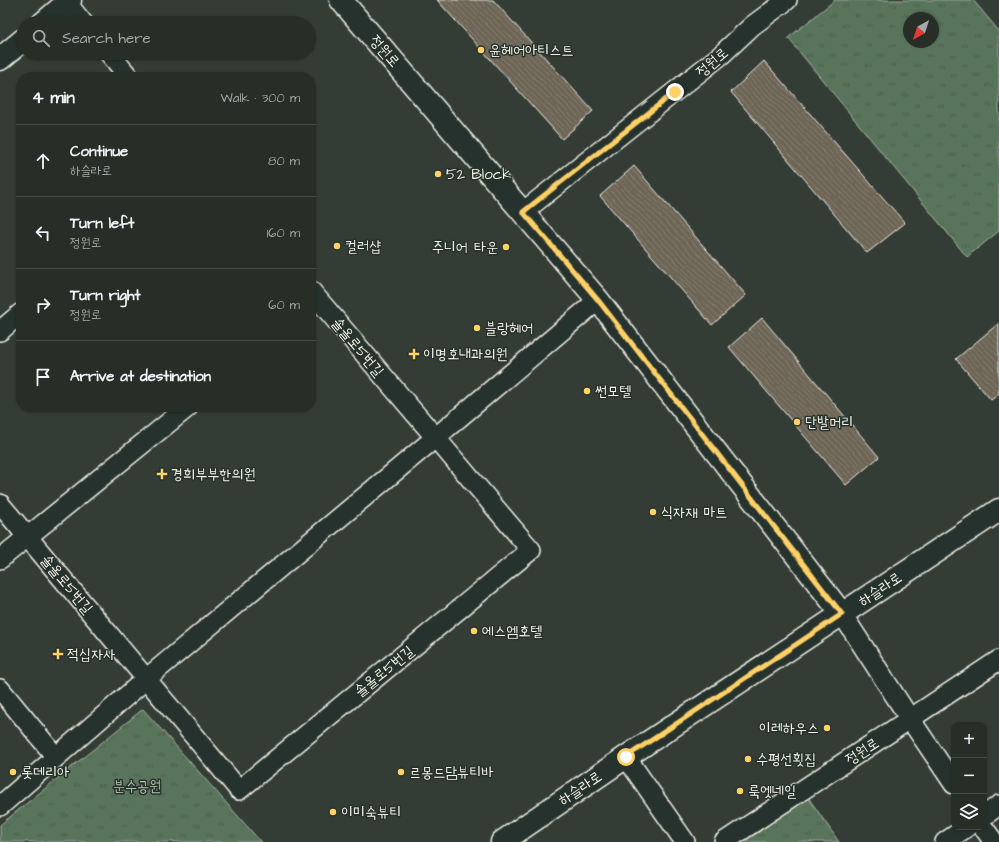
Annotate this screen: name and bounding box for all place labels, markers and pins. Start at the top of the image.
place label: 윤헤어아티스트 [489,40,574,61]
marker: 윤헤어아티스트 [476,45,486,55]
place label: 52 Block [446,164,511,185]
marker: 52 Block [433,169,443,179]
place label: 컬러샵 [345,236,381,257]
place label: 주니어 타운 [432,237,498,258]
marker: 컬러샵 [332,241,342,251]
marker: 주니어 타운 [501,242,511,252]
place label: 블랑헤어 [485,318,533,339]
marker: 블랑헤어 [472,323,482,333]
place label: 이명호내과의원 [423,344,508,365]
marker: 이명호내과의원 [408,348,420,360]
place label: 썬모텔 [595,381,631,402]
marker: 썬모텔 [582,386,592,396]
place label: 단발머리 [805,412,853,433]
marker: 단발머리 [792,417,802,427]
place label: 경희부부한의원 [171,464,256,485]
marker: 경희부부한의원 [156,468,168,480]
place label: 식자재 마트 [661,502,727,523]
marker: 식자재 마트 [648,507,658,517]
place label: 에스엠호텔 [482,621,542,642]
marker: 에스엠호텔 [469,626,479,636]
place label: 적십자사 [67,644,115,665]
marker: 적십자사 [52,648,64,660]
place label: 이레하우스 [759,718,819,739]
marker: 이레하우스 [822,723,832,733]
place label: 수평선횟집 [756,749,816,770]
marker: 수평선횟집 [743,754,753,764]
place label: 롯데리아 [21,762,69,783]
place label: 르몽드담뷰티바 [409,762,494,783]
marker: 롯데리아 [8,767,18,777]
marker: 르몽드담뷰티바 [396,767,406,777]
place label: 룩엣네일 [748,781,796,802]
marker: 룩엣네일 [735,786,745,796]
place label: 이미숙뷰티 [341,802,401,823]
marker: 이미숙뷰티 [328,807,338,817]

